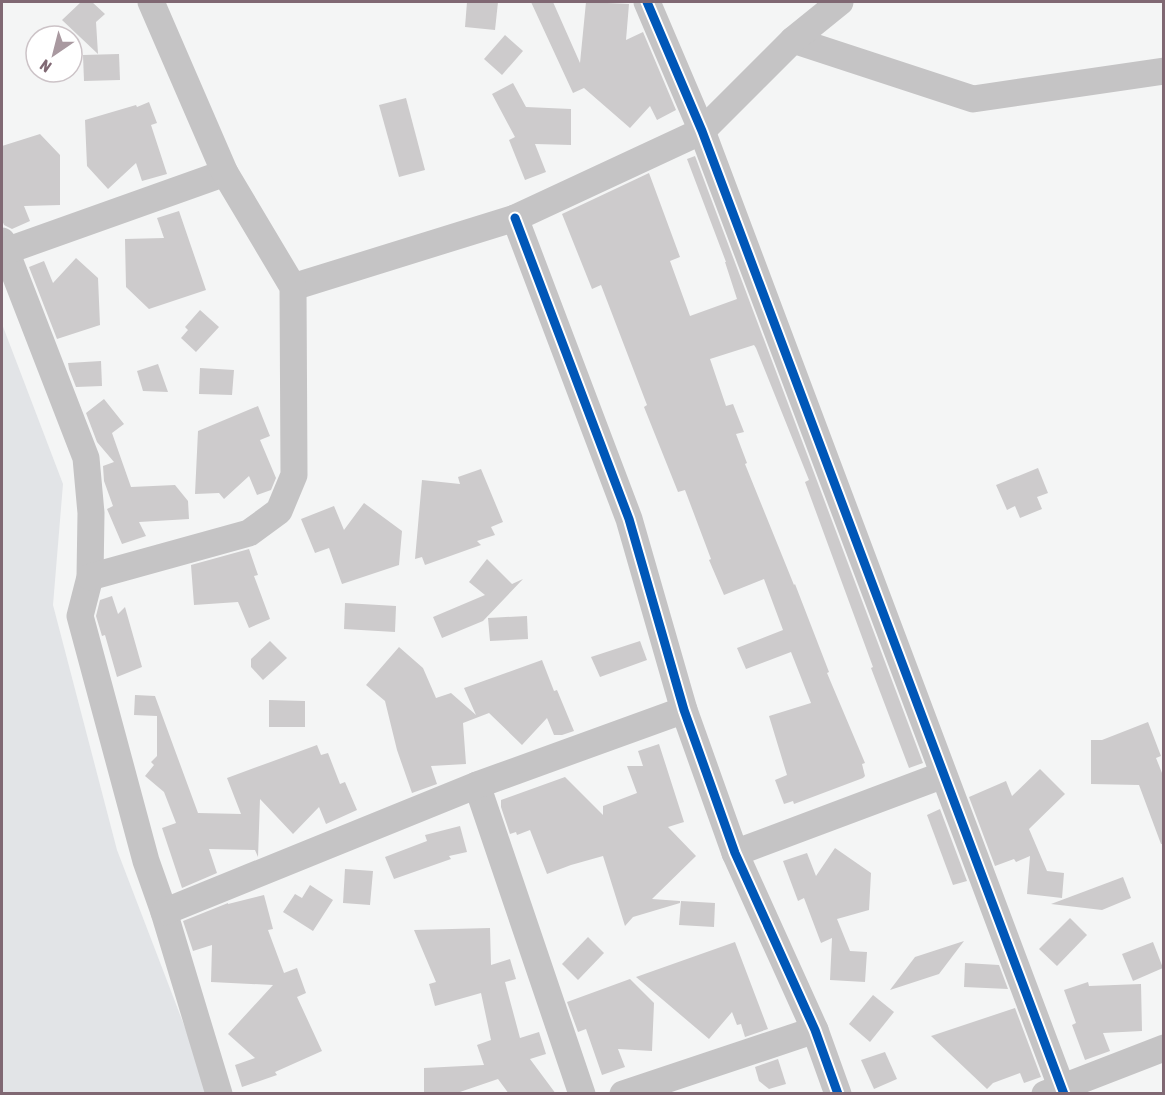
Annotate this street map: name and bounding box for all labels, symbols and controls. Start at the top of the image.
north arrow [24,24,84,84]
text: N [36,56,54,76]

